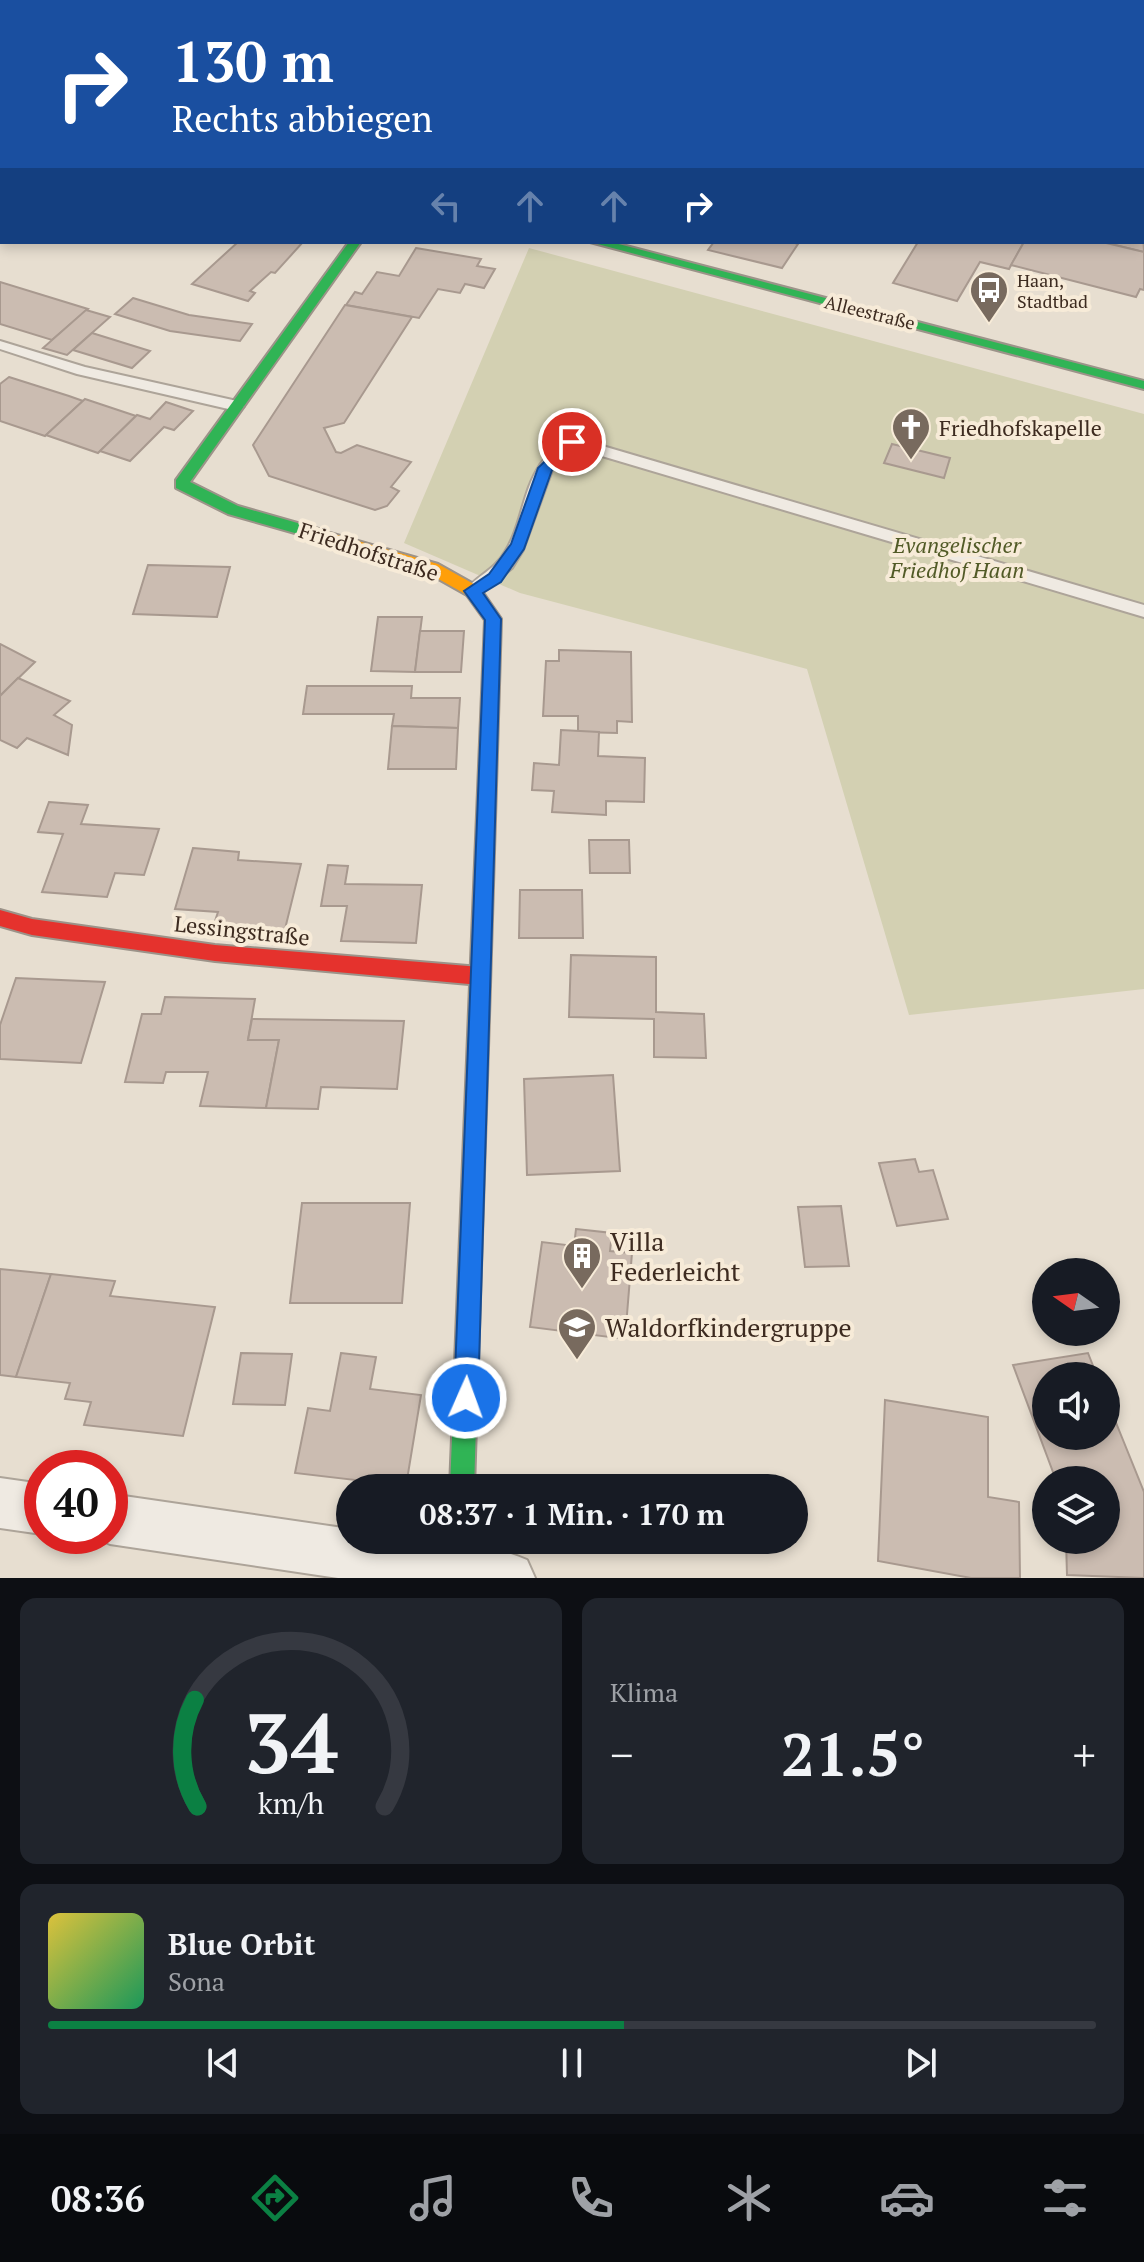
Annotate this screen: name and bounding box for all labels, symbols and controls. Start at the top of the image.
text: 130 m [172,24,334,98]
icon: right [40,32,144,136]
text: Rechts abbiegen [172,95,433,142]
icon: left [424,184,468,228]
icon: ahead [508,184,552,228]
icon: ahead [592,184,636,228]
icon: right [676,184,720,228]
place label: Haan, Stadtbad [1017,268,1088,313]
bus stop icon: Haan, Stadtbad [968,269,1010,324]
street label: Alleestraße [822,289,918,335]
church icon: Friedhofskapelle [890,406,932,461]
pin [538,408,606,476]
place label: Friedhofskapelle [939,413,1102,442]
icon: arrive [550,420,594,464]
street label: Friedhofstraße [295,515,443,587]
park label: Evangelischer Friedhof Haan [889,530,1024,584]
street label: Lessingstraße [173,908,311,952]
place label: Villa Federleicht [610,1224,741,1288]
building icon: Villa Federleicht [561,1235,603,1290]
north arrow [1032,1258,1120,1346]
map controls [1032,1258,1120,1554]
school or university icon: Waldorfkindergruppe [556,1306,598,1361]
place label: Waldorfkindergruppe [605,1310,852,1344]
position arrow [424,1356,508,1440]
button: sound [1032,1362,1120,1450]
speed limit sign: 40 [24,1450,128,1554]
button: layers [1032,1466,1120,1554]
text: 08:37 · 1 Min. · 170 m [420,1494,724,1534]
text: Klima [610,1675,678,1709]
text: 34 [244,1687,338,1797]
text: 21.5° [781,1714,925,1793]
text: − [610,1725,633,1784]
text: + [1073,1725,1096,1784]
text: km/h [258,1784,324,1822]
text: Blue Orbit [168,1924,315,1964]
text: Sona [168,1964,225,1998]
icon: previous [201,2041,245,2085]
icon: pause [550,2041,594,2085]
icon: next [899,2041,943,2085]
icon: directions [247,2170,303,2226]
icon: music [405,2170,461,2226]
icon: phone [563,2170,619,2226]
icon: climate [721,2170,777,2226]
icon: car [879,2170,935,2226]
icon: filters [1037,2170,1093,2226]
text: 08:36 [51,2175,145,2222]

